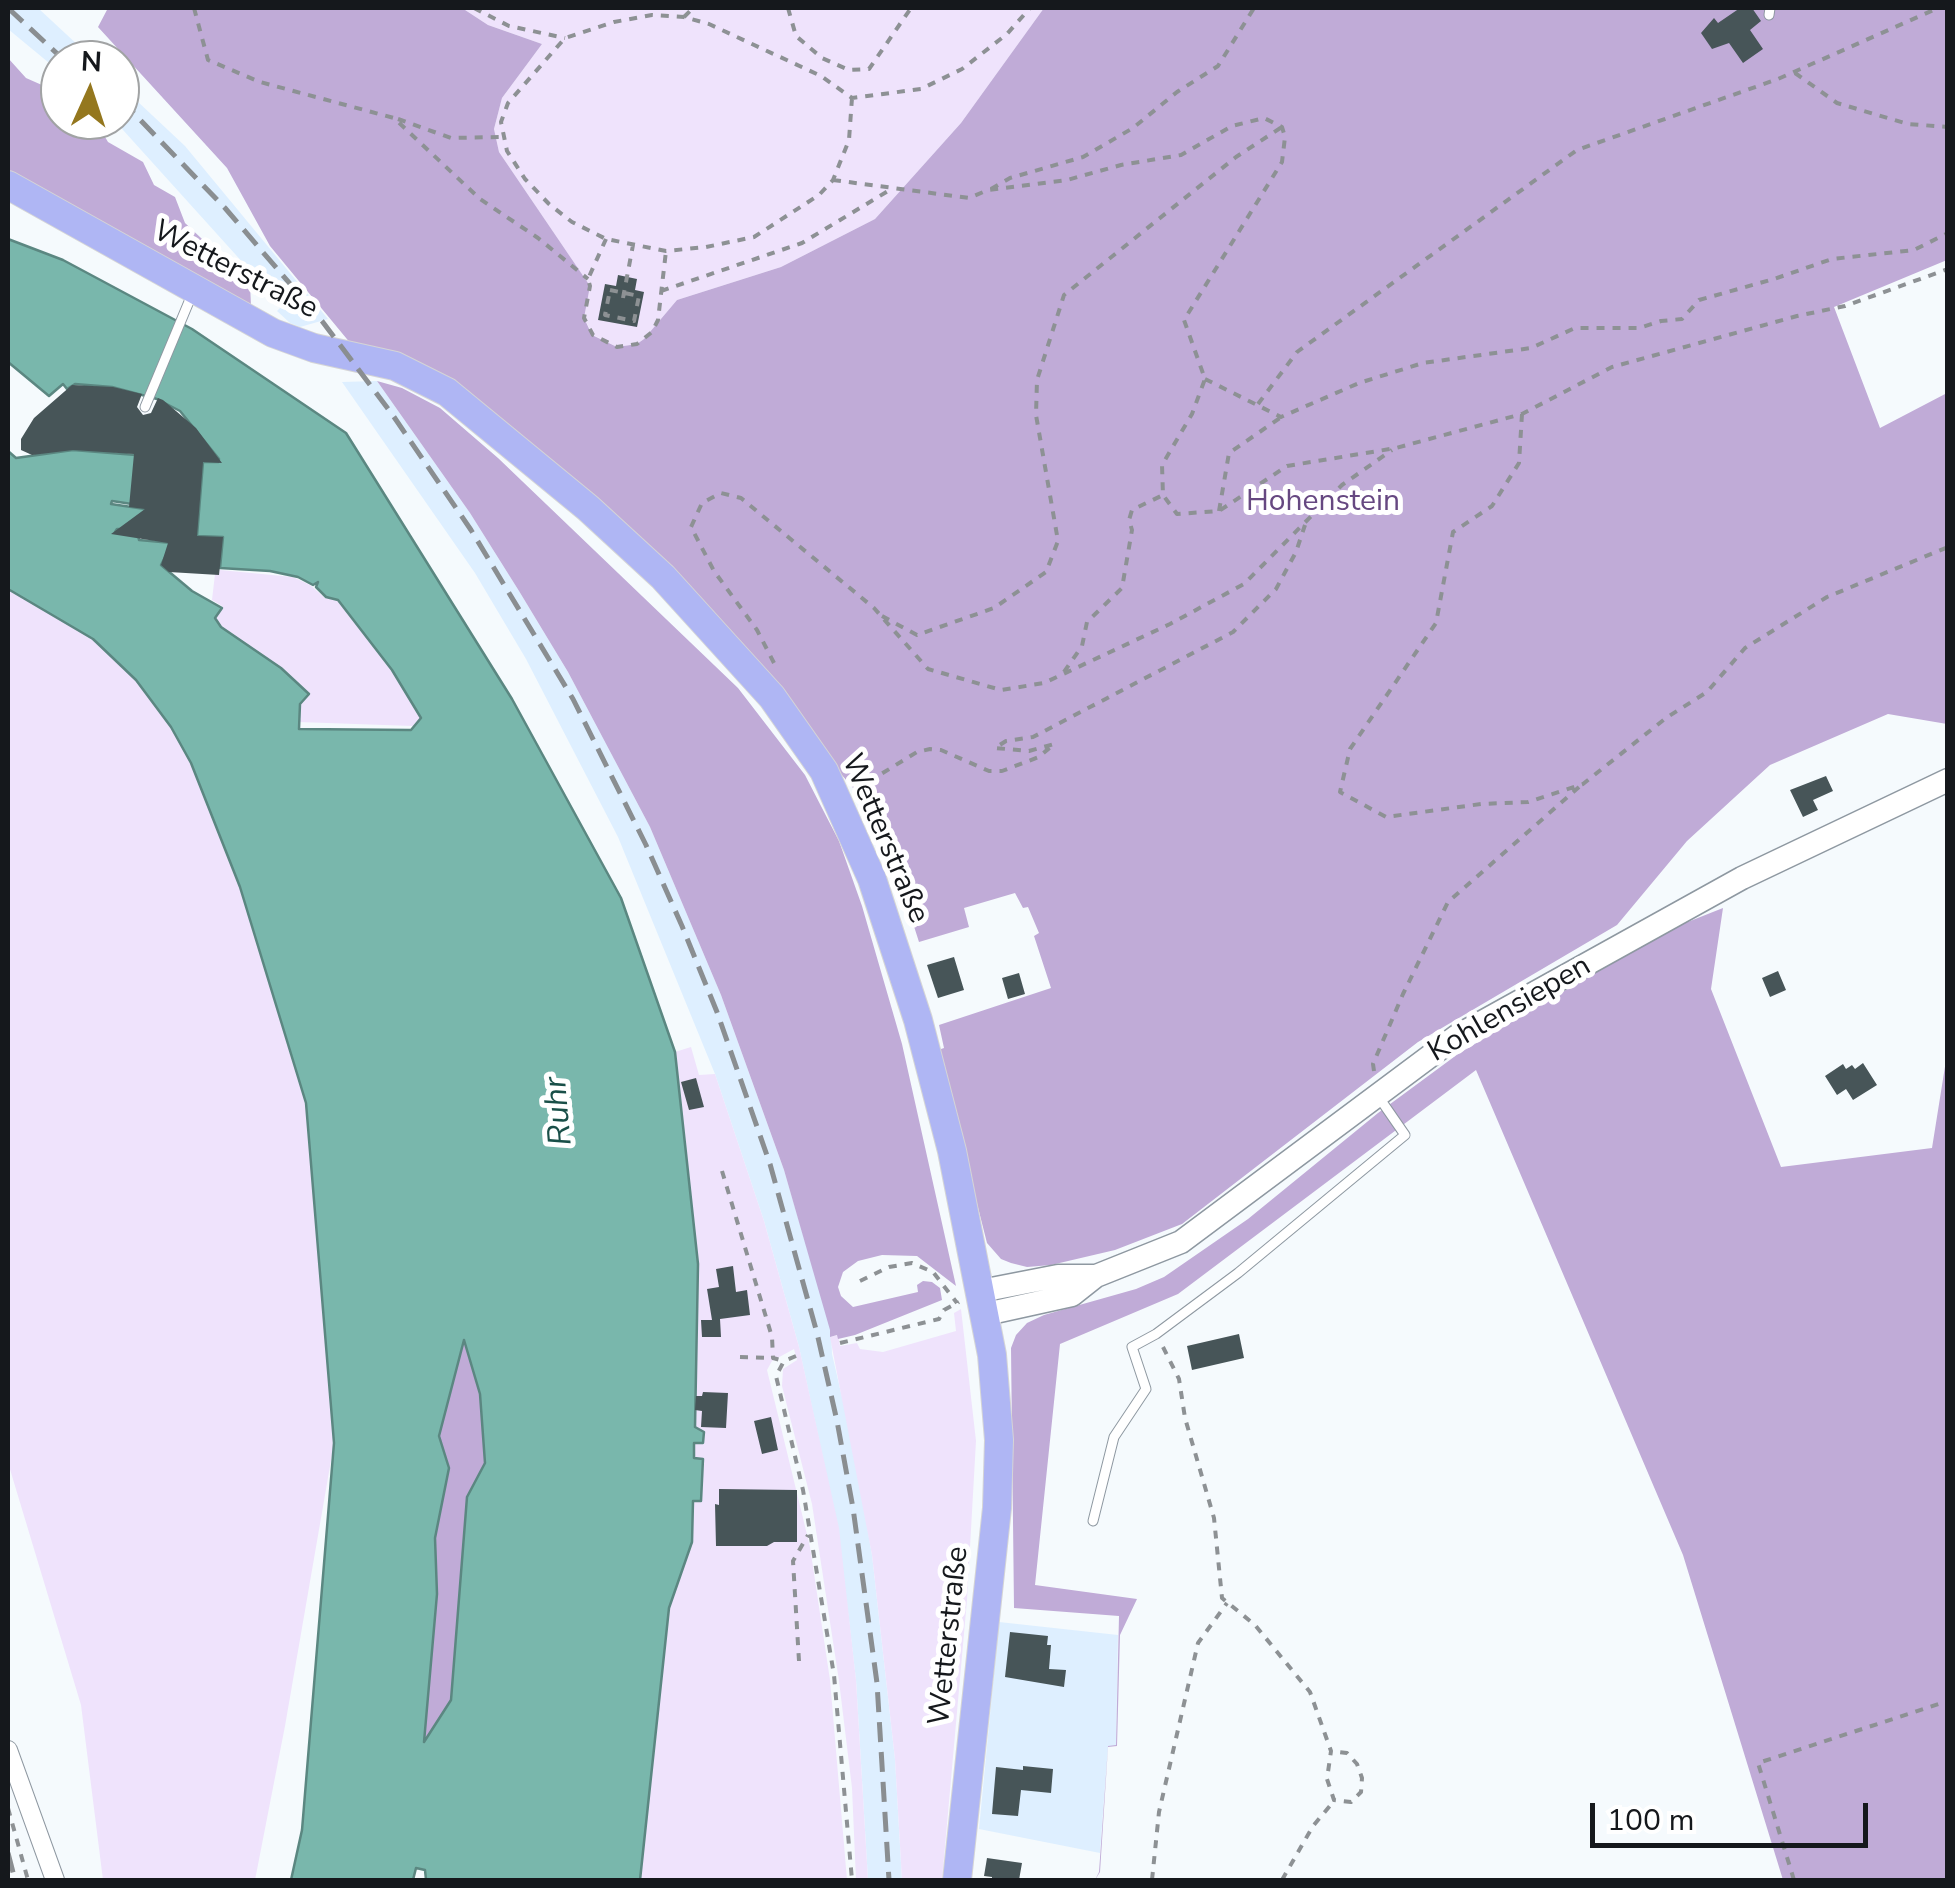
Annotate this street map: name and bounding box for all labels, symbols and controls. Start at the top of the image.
north arrow [40,40,140,140]
text: N [80,43,103,82]
street label: Wetterstraße [147,214,323,328]
park label: Hohenstein [1246,485,1400,521]
street label: Wetterstraße [832,749,936,929]
street label: Kohlensiepen [1422,949,1598,1071]
water label: Ruhr [538,1075,582,1147]
street label: Wetterstraße [923,1545,977,1727]
scale bar [1595,1783,1872,1845]
text: 100 m [1607,1800,1694,1841]

